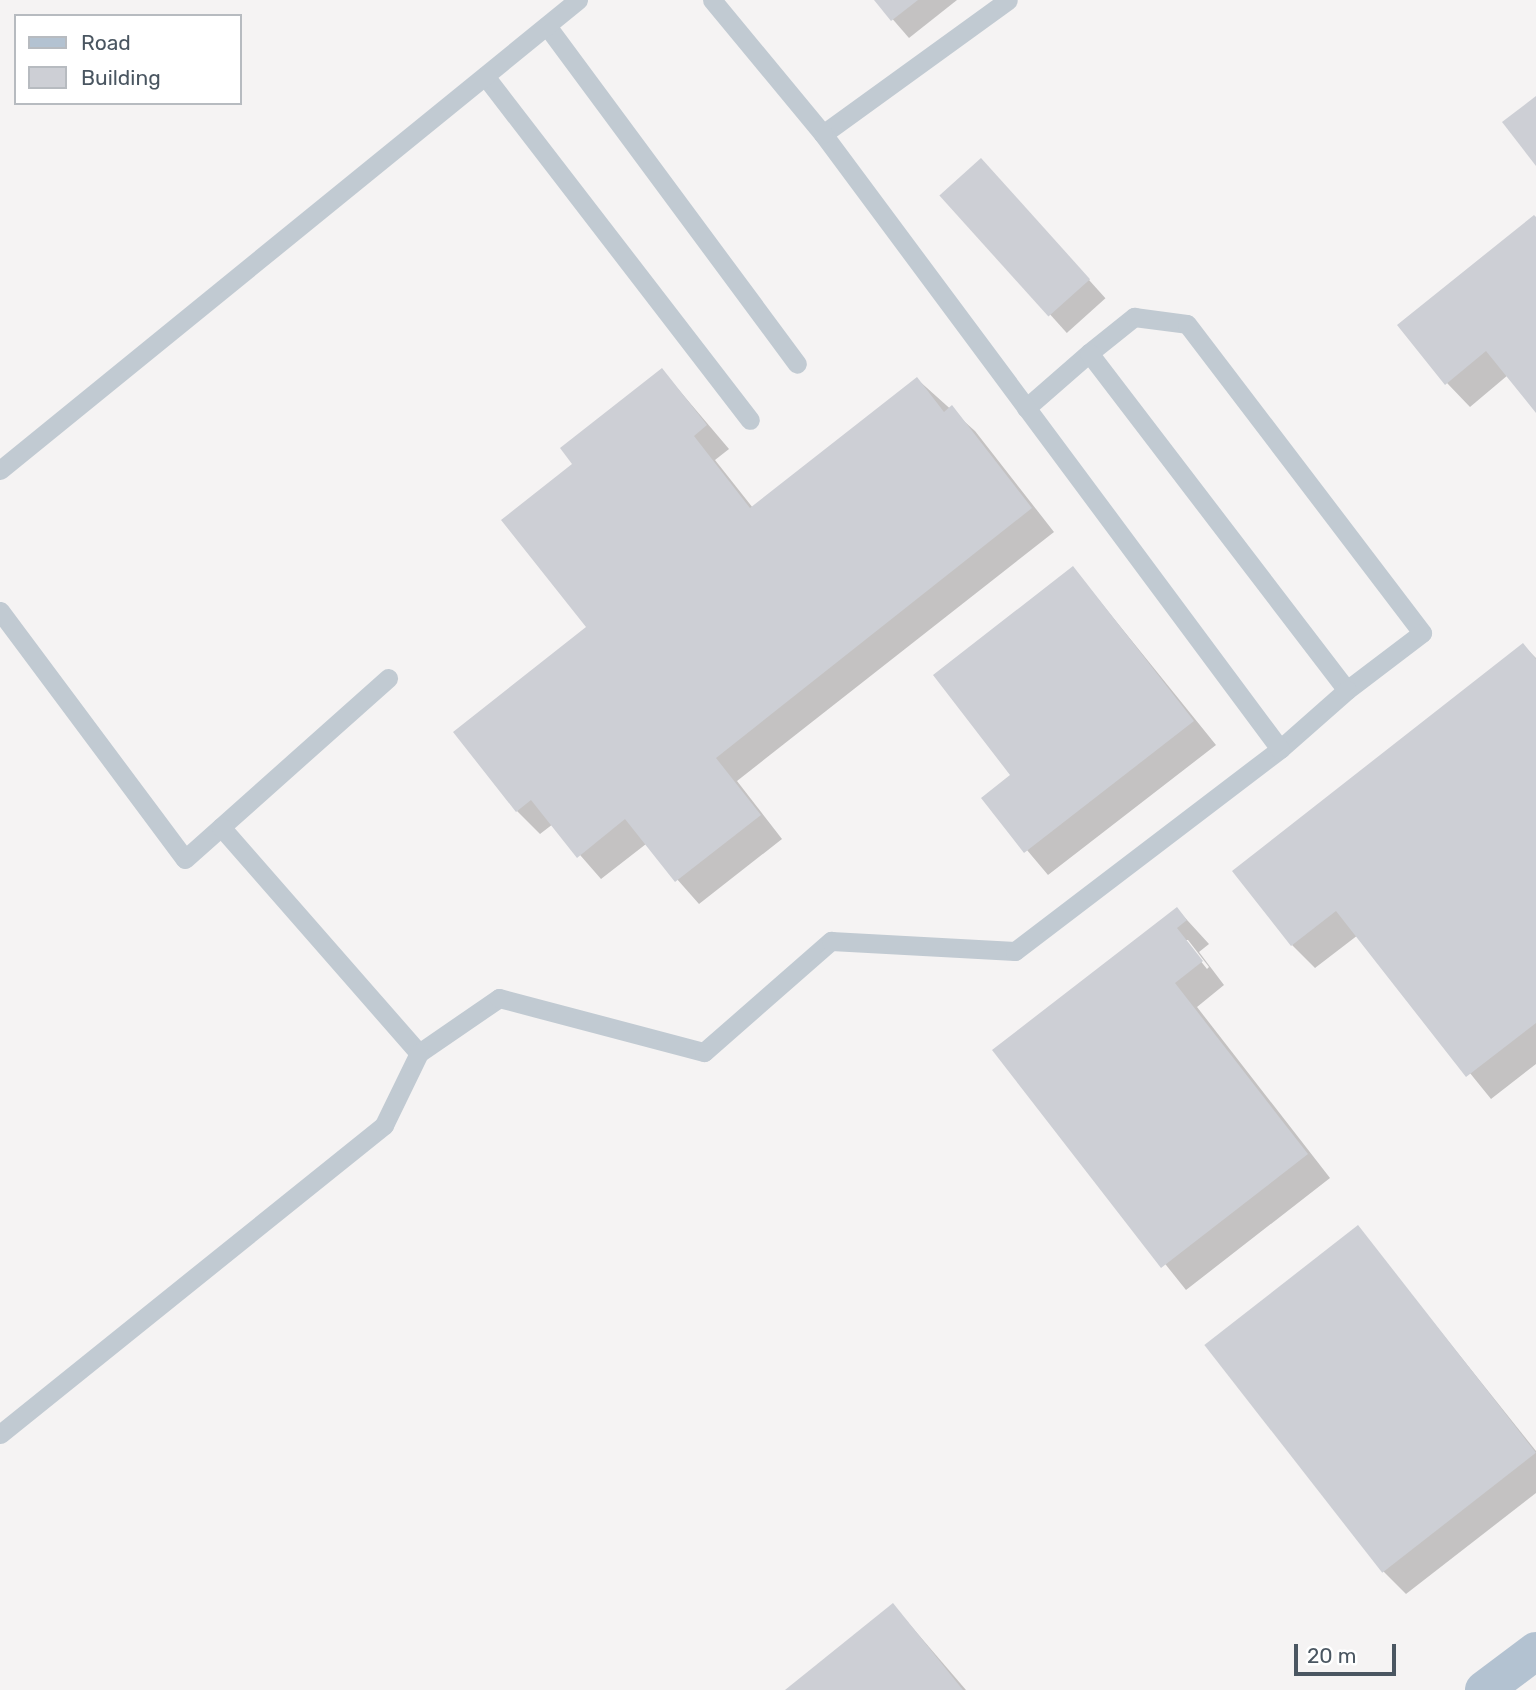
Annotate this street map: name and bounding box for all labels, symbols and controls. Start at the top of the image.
legend [14,14,242,105]
text: Road [81,30,131,55]
text: Building [81,65,161,90]
scale bar [1298,1630,1400,1674]
text: 20 m [1307,1643,1356,1668]

